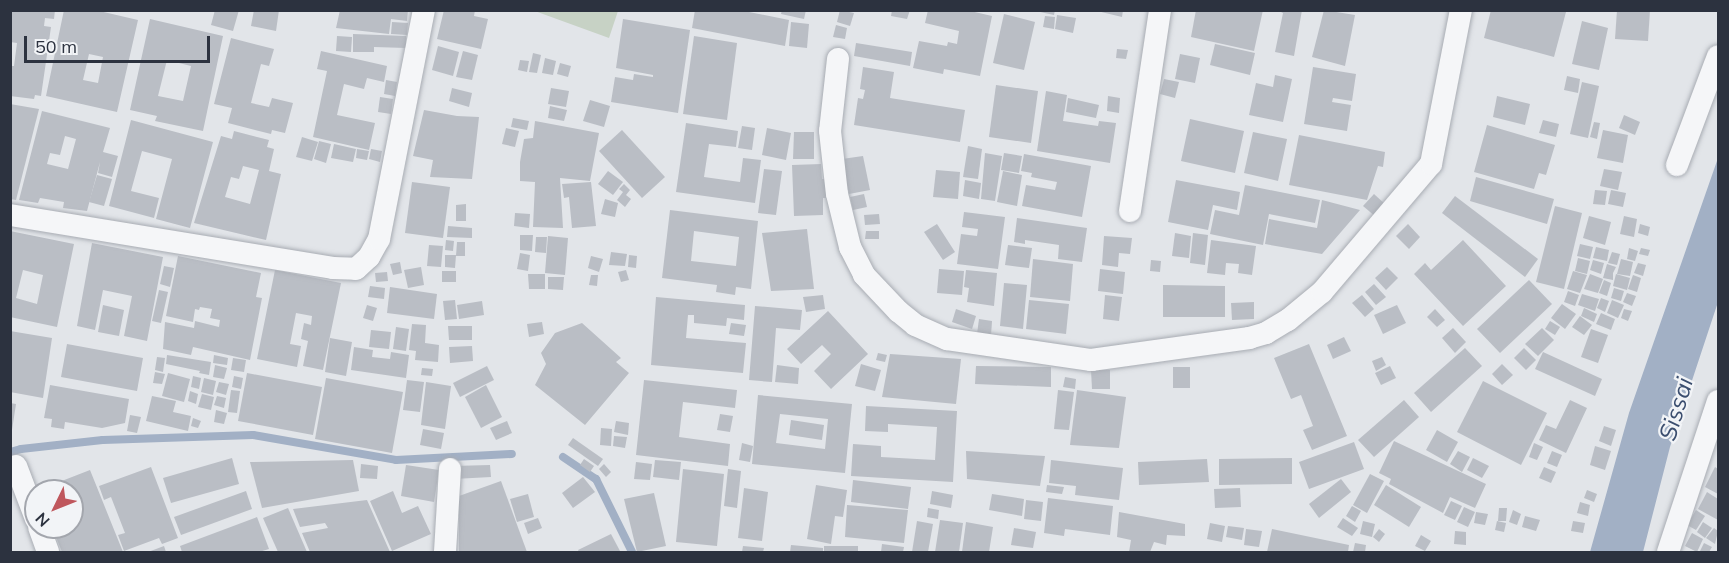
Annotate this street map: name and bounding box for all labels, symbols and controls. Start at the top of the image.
scale bar [27,24,213,62]
text: 50 m [35,35,77,58]
water label: Sissai [1653,374,1699,444]
north arrow [24,479,84,539]
text: N [31,509,54,531]

